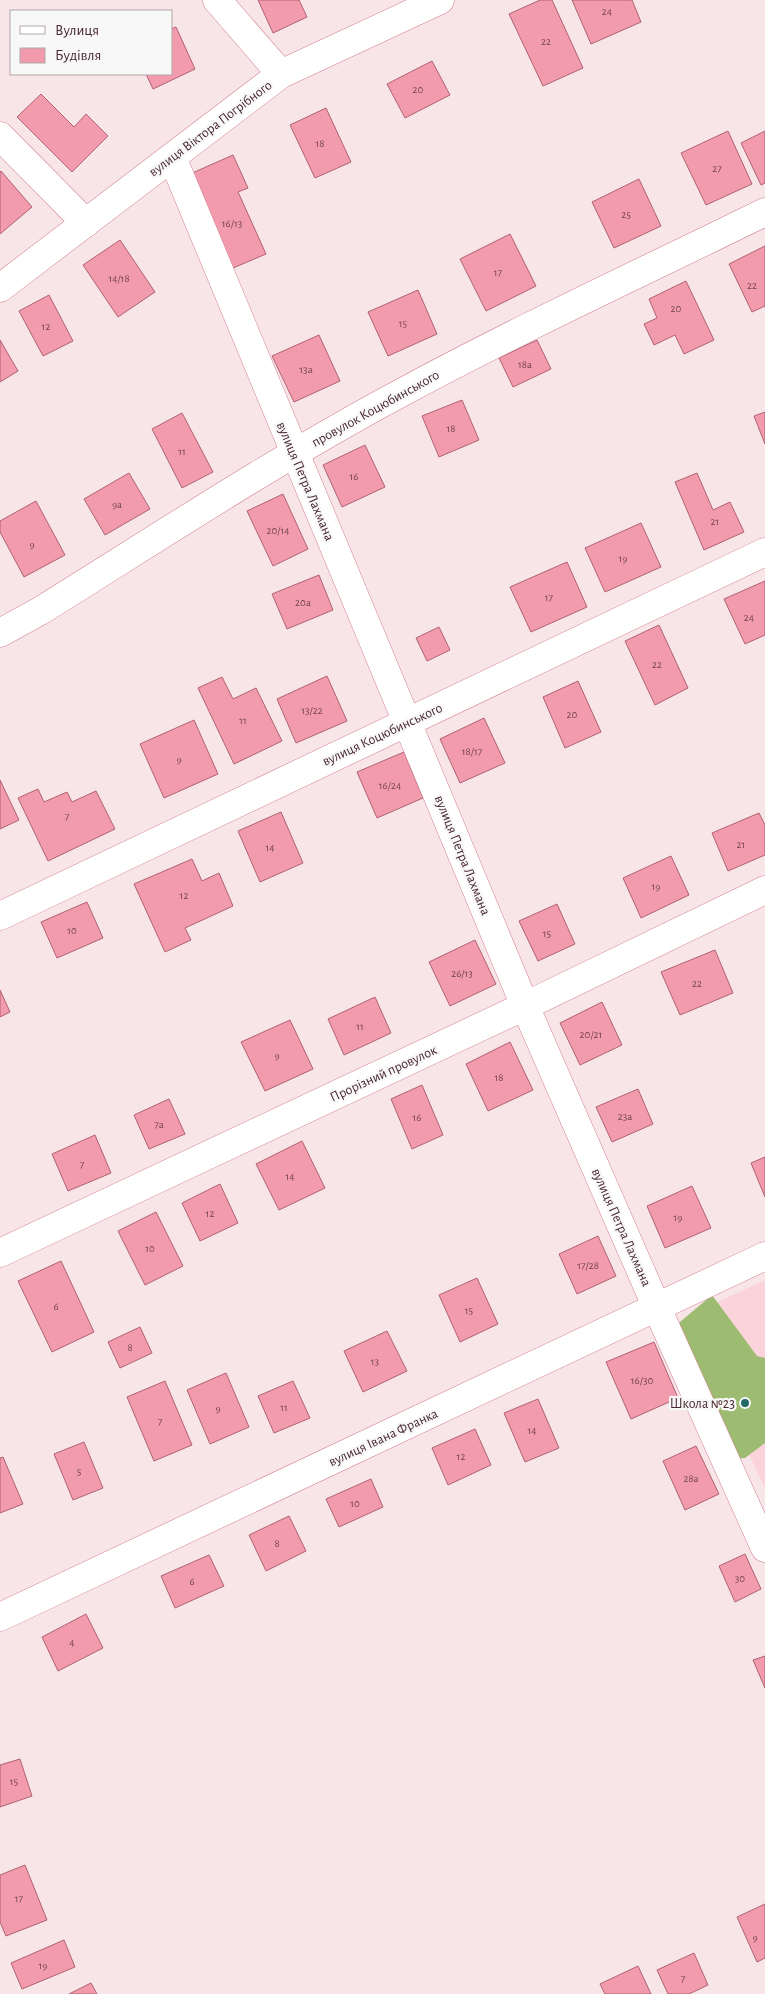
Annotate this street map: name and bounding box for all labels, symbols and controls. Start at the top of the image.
house number: 24 [602,6,612,17]
legend [10,10,172,75]
text: Вулиця [55,23,99,38]
house number: 22 [541,36,551,47]
text: Будівля [55,48,101,63]
street label: вулиця Віктора Погрібного [146,78,275,180]
house number: 20 [413,84,424,95]
house number: 18 [316,138,325,149]
house number: 27 [712,163,722,174]
house number: 25 [621,209,631,220]
house number: 16/13 [222,218,243,229]
house number: 17 [494,267,503,278]
house number: 14/18 [108,273,130,284]
house number: 22 [747,280,757,291]
house number: 20 [671,303,682,314]
house number: 15 [399,318,408,329]
house number: 12 [42,321,50,332]
house number: 18а [518,359,532,370]
house number: 13а [299,364,313,375]
street label: провулок Коцюбинського [309,368,442,450]
street label: вулиця Петра Лахмана [274,420,337,543]
house number: 18 [447,423,456,434]
house number: 11 [178,446,186,457]
house number: 16 [350,471,358,482]
house number: 9а [112,499,122,510]
house number: 21 [711,516,719,527]
house number: 20/14 [266,525,290,536]
house number: 9 [29,539,35,550]
house number: 19 [619,553,627,564]
house number: 17 [545,592,554,603]
house number: 20а [295,597,311,608]
house number: 24 [744,612,754,623]
house number: 22 [652,659,662,670]
street label: вулиця Коцюбинського [320,701,445,769]
house number: 13/22 [301,705,323,716]
house number: 20 [567,709,578,720]
house number: 11 [239,715,247,726]
house number: 18/17 [462,746,483,757]
house number: 9 [176,754,182,765]
house number: 16/24 [379,780,401,791]
street label: вулиця Петра Лахмана [432,793,493,918]
house number: 7 [65,811,70,822]
house number: 21 [737,839,745,850]
house number: 14 [265,842,275,853]
house number: 19 [652,881,660,892]
house number: 12 [180,890,188,901]
house number: 10 [67,925,77,936]
house number: 15 [543,928,552,939]
house number: 26/13 [451,968,473,979]
house number: 22 [692,978,702,989]
house number: 11 [356,1021,364,1032]
house number: 20/21 [580,1029,602,1040]
street label: Прорізний провулок [328,1043,440,1105]
house number: 9 [274,1050,280,1061]
house number: 18 [495,1072,504,1083]
house number: 23а [618,1111,632,1122]
house number: 16 [413,1112,421,1123]
house number: 7а [154,1119,164,1130]
house number: 7 [80,1159,85,1170]
street label: вулиця Петра Лахмана [589,1166,654,1289]
house number: 14 [285,1171,295,1182]
house number: 12 [206,1208,214,1219]
house number: 19 [674,1212,682,1223]
house number: 10 [145,1243,155,1254]
house number: 17/28 [577,1260,599,1271]
house number: 6 [53,1301,59,1312]
house number: 15 [465,1305,474,1316]
house number: 8 [127,1342,133,1353]
house number: 13 [371,1356,380,1367]
house number: 16/30 [631,1375,653,1386]
place label: Школа №23 [670,1397,735,1411]
marker: Школа №23 [739,1397,751,1409]
house number: 11 [280,1402,288,1413]
house number: 9 [215,1403,221,1414]
street label: вулиця Івана Франка [327,1406,441,1469]
house number: 7 [158,1416,163,1427]
house number: 14 [527,1425,537,1436]
house number: 12 [457,1451,465,1462]
house number: 5 [77,1466,82,1477]
house number: 28а [683,1473,699,1484]
house number: 10 [350,1498,360,1509]
house number: 8 [274,1538,280,1549]
house number: 30 [735,1573,745,1584]
house number: 6 [189,1576,195,1587]
house number: 4 [69,1637,75,1648]
house number: 15 [10,1776,19,1787]
house number: 17 [15,1893,24,1904]
house number: 9 [752,1932,758,1943]
house number: 19 [39,1960,47,1971]
house number: 7 [681,1973,686,1984]

